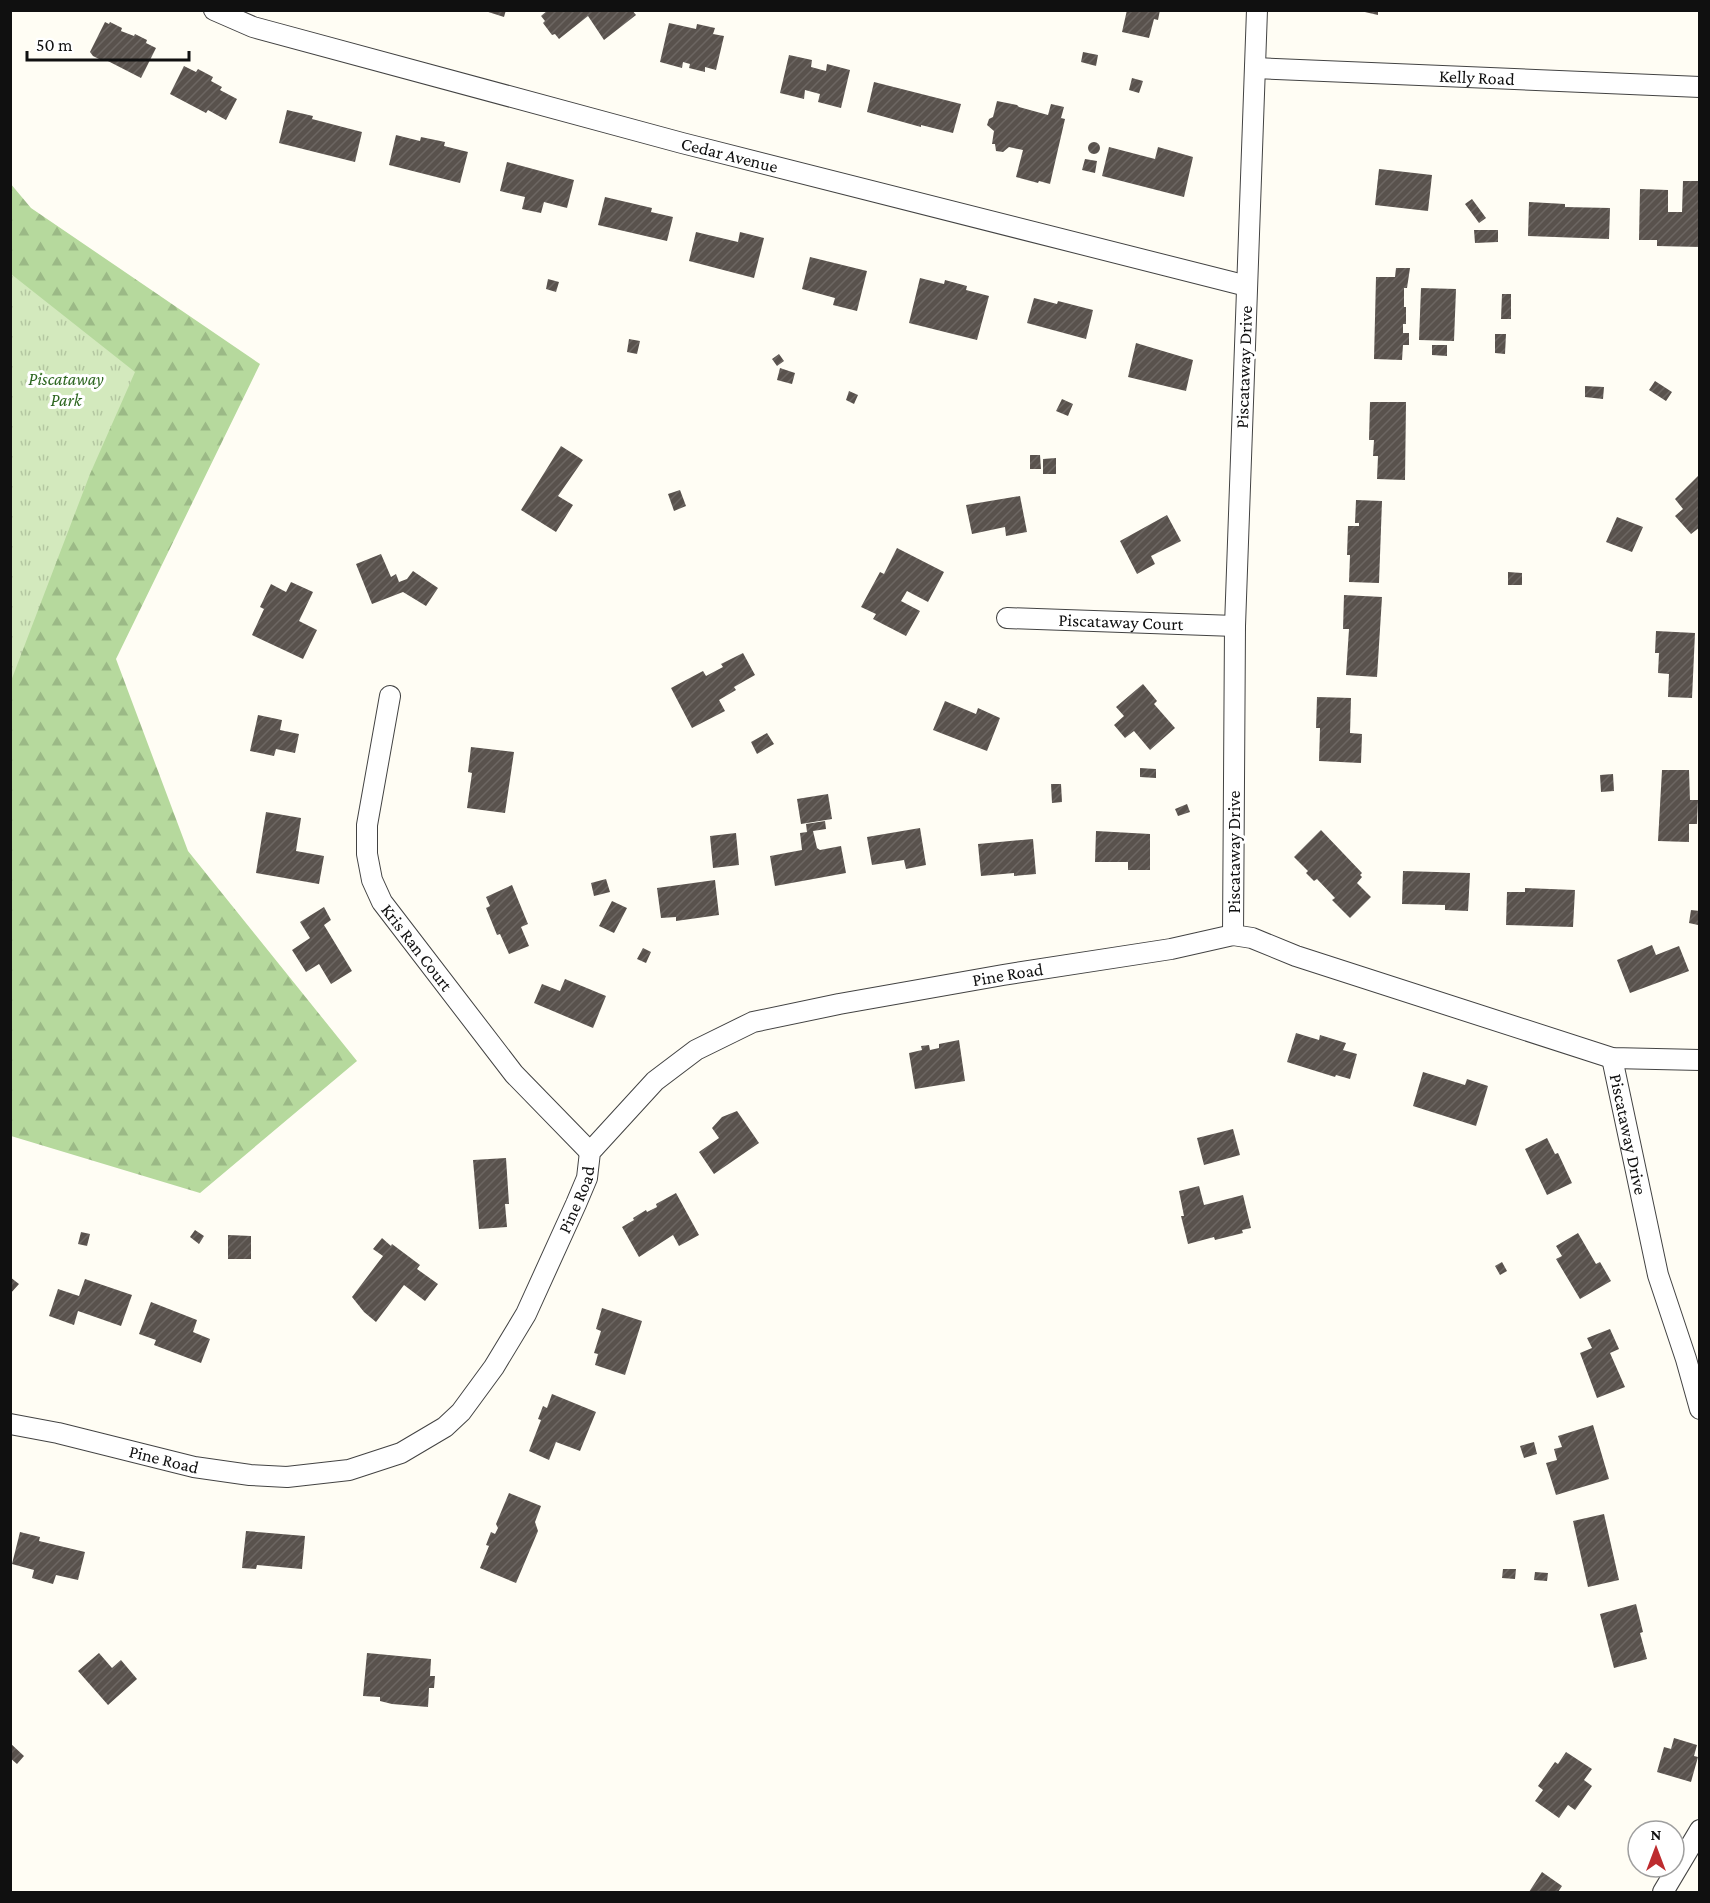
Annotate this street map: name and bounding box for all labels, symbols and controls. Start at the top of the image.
scale bar [27,24,189,62]
text: 50 m [36,35,73,55]
street label: Kelly Road [1439,66,1516,89]
street label: Cedar Avenue [679,133,780,177]
street label: Piscataway Drive [1232,305,1256,429]
park label: Piscataway Park [28,369,104,410]
street label: Piscataway Court [1058,610,1185,634]
street label: Piscataway Drive [1224,790,1244,913]
street label: Kris Ran Court [377,900,457,996]
street label: Pine Road [971,959,1045,990]
street label: Piscataway Drive [1606,1072,1651,1197]
street label: Pine Road [554,1164,598,1236]
street label: Pine Road [127,1441,201,1478]
north arrow [1626,1819,1686,1879]
text: N [1651,1826,1662,1843]

